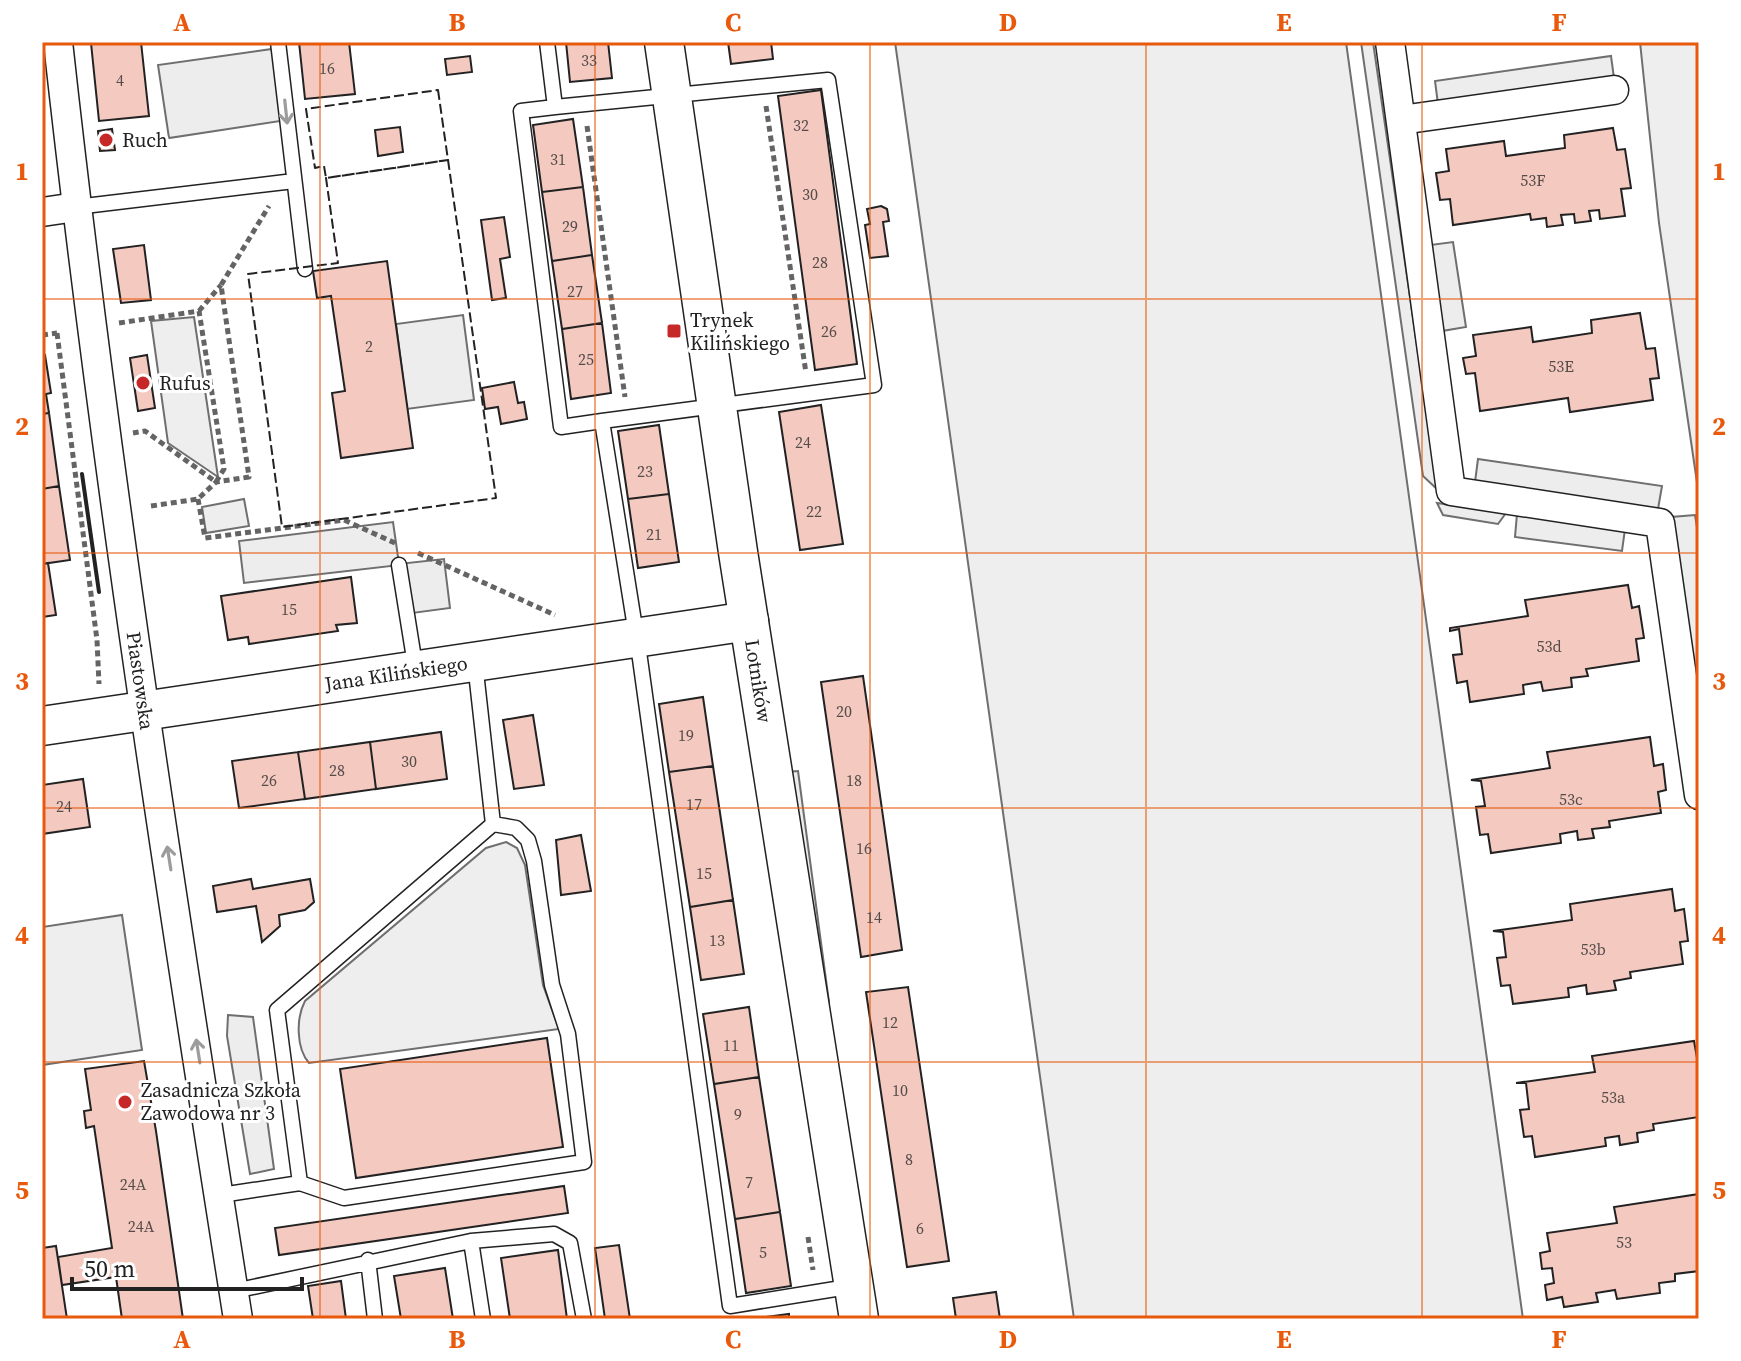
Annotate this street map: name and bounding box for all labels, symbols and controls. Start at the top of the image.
text: A [173,4,191,40]
text: B [449,4,466,40]
text: C [725,4,741,40]
text: D [999,4,1017,40]
text: E [1276,4,1292,40]
text: F [1551,4,1567,40]
house number: 33 [581,49,597,71]
house number: 16 [319,57,335,79]
house number: 4 [116,69,124,91]
one-way arrow [279,99,294,124]
house number: 32 [793,114,809,136]
place label: Ruch [122,126,168,154]
marker: Ruch [97,131,115,149]
house number: 31 [550,148,566,170]
text: 1 [15,153,29,189]
text: 1 [1712,153,1726,189]
house number: 53F [1520,169,1546,191]
house number: 30 [802,183,818,205]
house number: 29 [562,215,578,237]
house number: 28 [812,251,828,273]
house number: 27 [567,280,583,302]
place label: Trynek Kilińskiego [690,306,790,357]
house number: 26 [821,320,837,342]
marker: Trynek Kilińskiego [665,322,683,340]
house number: 2 [365,335,373,357]
house number: 25 [578,348,594,370]
house number: 53E [1548,355,1574,377]
place label: Rufus [159,369,211,397]
marker: Rufus [134,374,152,392]
text: 2 [15,408,29,444]
text: 2 [1712,408,1726,444]
house number: 24 [795,431,811,453]
house number: 23 [637,460,653,482]
house number: 22 [806,500,822,522]
house number: 21 [646,523,662,545]
house number: 15 [281,598,297,620]
street label: Piastowska [119,630,161,733]
house number: 53d [1536,635,1562,657]
street label: Lotników [738,637,779,725]
street label: Jana Kilińskiego [322,649,469,698]
text: 3 [15,663,29,699]
text: 3 [1712,663,1726,699]
house number: 20 [836,700,852,722]
house number: 19 [678,724,694,746]
house number: 30 [401,750,417,772]
house number: 28 [329,759,345,781]
house number: 26 [261,769,277,791]
house number: 18 [846,769,862,791]
house number: 53c [1559,788,1583,810]
house number: 17 [686,793,702,815]
house number: 24 [56,795,72,817]
house number: 16 [856,837,872,859]
one-way arrow [161,846,176,871]
house number: 15 [696,862,712,884]
house number: 14 [866,906,882,928]
text: 4 [15,917,29,953]
text: 4 [1712,917,1726,953]
house number: 13 [709,929,725,951]
house number: 53b [1580,938,1606,960]
house number: 12 [882,1011,898,1033]
house number: 11 [723,1034,739,1056]
one-way arrow [190,1039,205,1064]
place label: Zasadnicza Szkoła Zawodowa nr 3 [141,1076,302,1127]
house number: 10 [892,1079,908,1101]
house number: 53a [1601,1086,1626,1108]
marker: Zasadnicza Szkoła Zawodowa nr 3 [116,1093,134,1111]
house number: 9 [734,1103,742,1125]
house number: 8 [905,1148,913,1170]
house number: 7 [745,1171,753,1193]
text: 5 [15,1172,29,1208]
text: 5 [1712,1172,1726,1208]
house number: 24A [120,1173,147,1195]
house number: 24A [128,1215,155,1237]
house number: 6 [916,1217,924,1239]
house number: 53 [1616,1231,1632,1253]
scale bar [72,1241,302,1291]
house number: 5 [759,1241,767,1263]
text: 50 m [84,1252,135,1285]
text: A [173,1321,191,1357]
text: B [449,1321,466,1357]
text: C [725,1321,741,1357]
text: D [999,1321,1017,1357]
text: E [1276,1321,1292,1357]
text: F [1551,1321,1567,1357]

